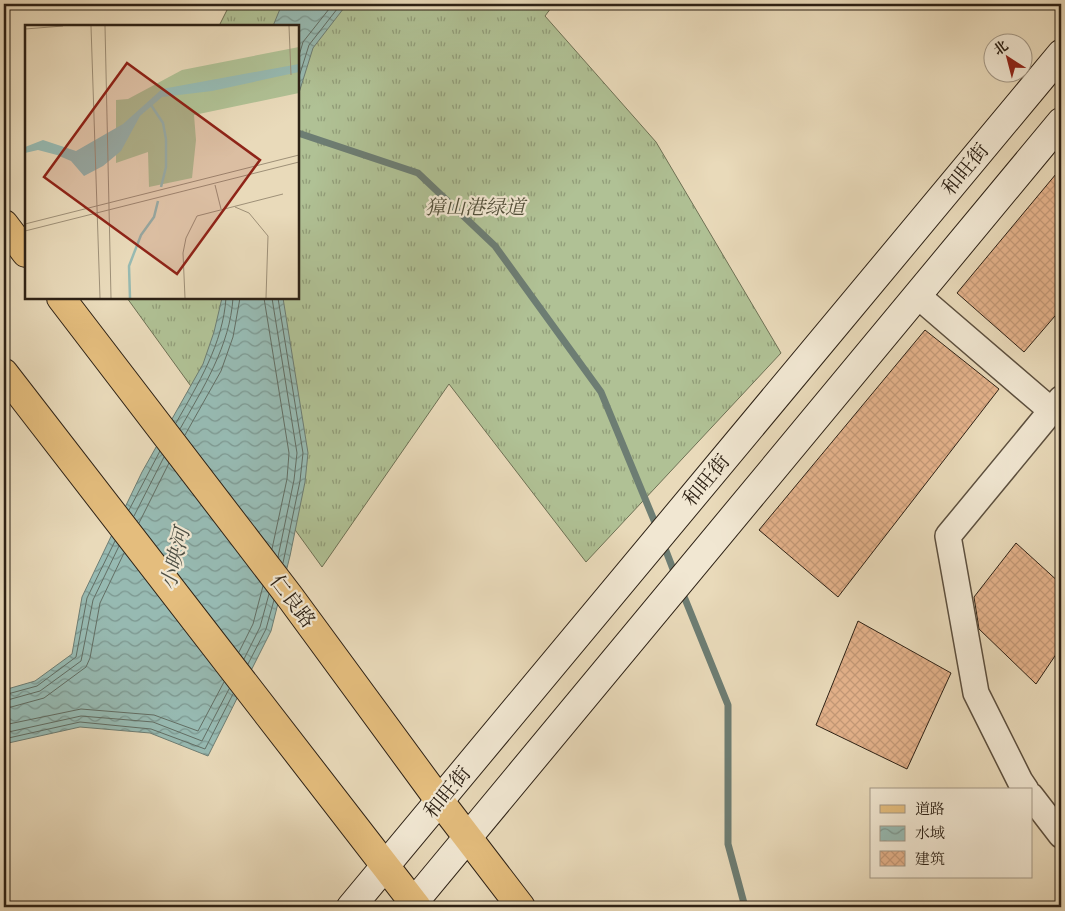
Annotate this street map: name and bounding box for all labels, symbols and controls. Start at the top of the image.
inset map [25,25,299,299]
north arrow [982,32,1032,82]
text: 北 [989,35,1012,60]
street label: 和旺街 [934,136,995,201]
park label: 獐山港绿道 [425,192,528,221]
street label: 和旺街 [675,447,736,512]
water label: 小映河 [152,521,198,593]
street label: 仁良路 [264,568,323,633]
street label: 和旺街 [416,759,477,824]
legend [870,788,1032,878]
text: 道路 [915,798,945,819]
text: 水域 [915,822,945,843]
text: 建筑 [915,848,945,869]

